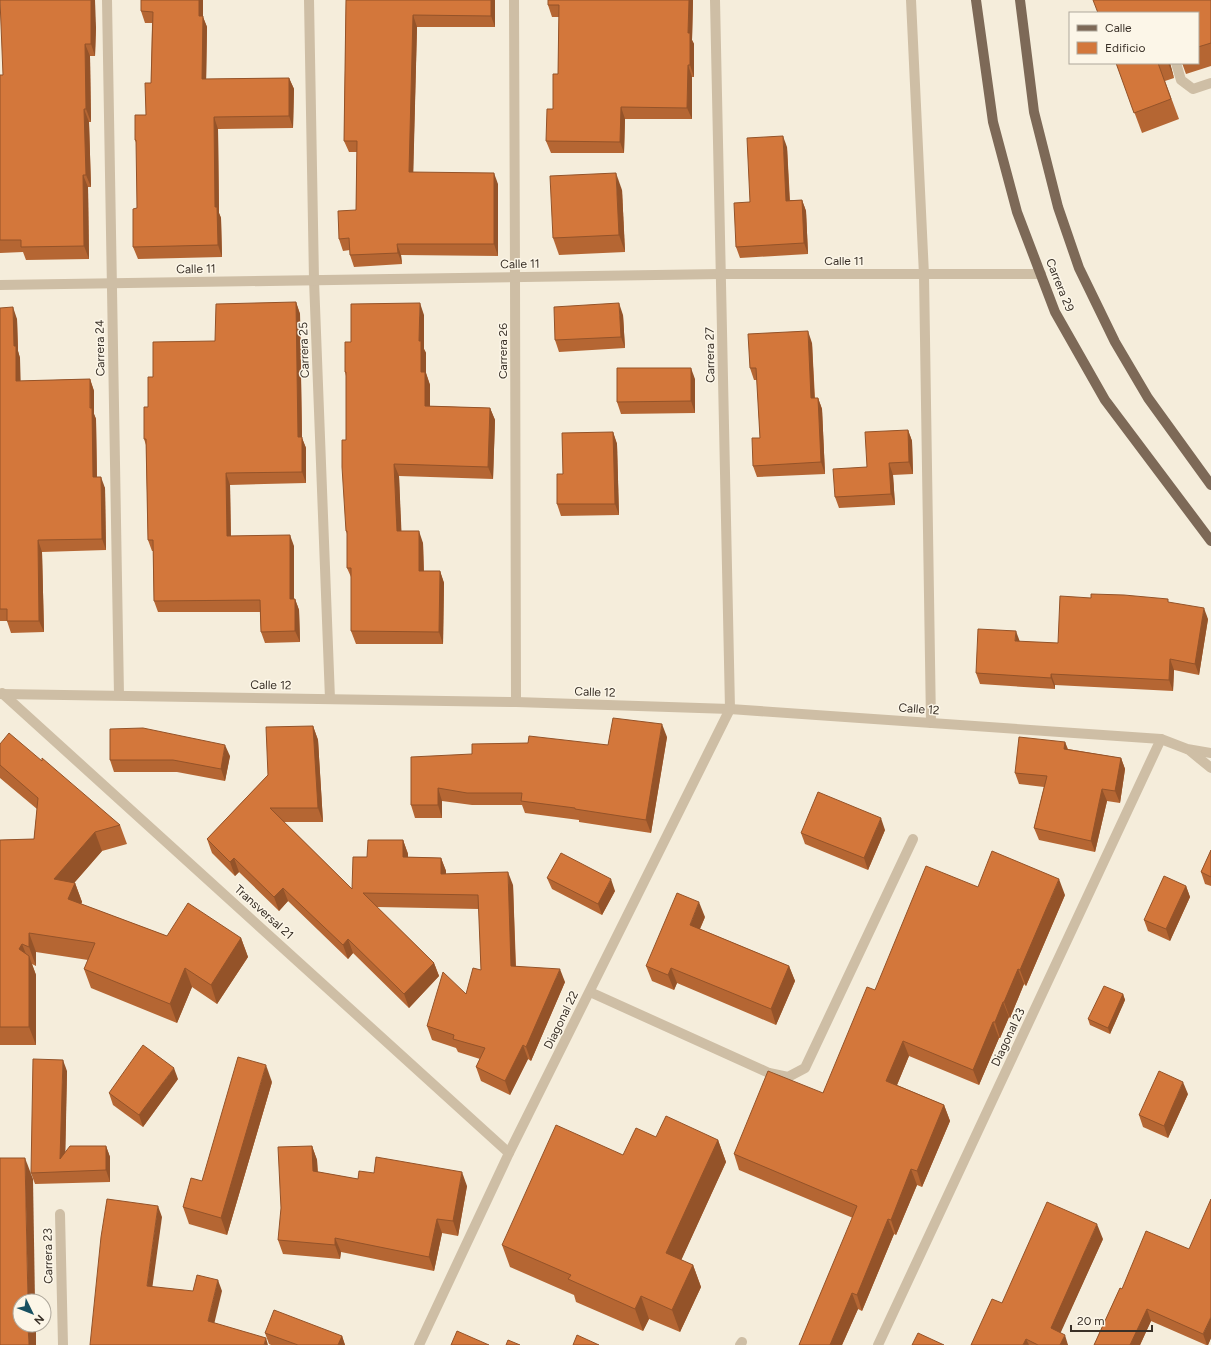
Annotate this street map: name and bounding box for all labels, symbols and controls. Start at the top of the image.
legend [1069,12,1199,64]
text: Calle [1105,21,1132,35]
text: Edificio [1105,41,1145,55]
street label: Calle 11 [824,254,864,268]
street label: Carrera 29 [1043,256,1077,314]
street label: Calle 11 [500,257,540,271]
street label: Calle 11 [176,262,216,276]
street label: Carrera 24 [92,319,107,376]
street label: Carrera 25 [296,322,312,378]
street label: Carrera 26 [496,323,510,379]
street label: Carrera 27 [703,326,717,383]
street label: Calle 12 [250,678,292,692]
street label: Calle 12 [574,684,616,700]
street label: Calle 12 [898,701,940,717]
street label: Transversal 21 [232,882,296,942]
street label: Diagonal 22 [541,989,581,1051]
street label: Diagonal 23 [988,1006,1028,1068]
street label: Carrera 23 [41,1228,55,1284]
north arrow [12,1293,52,1333]
scale bar [1071,1307,1152,1333]
text: N [31,1312,47,1327]
text: 20 m [1077,1314,1105,1328]

